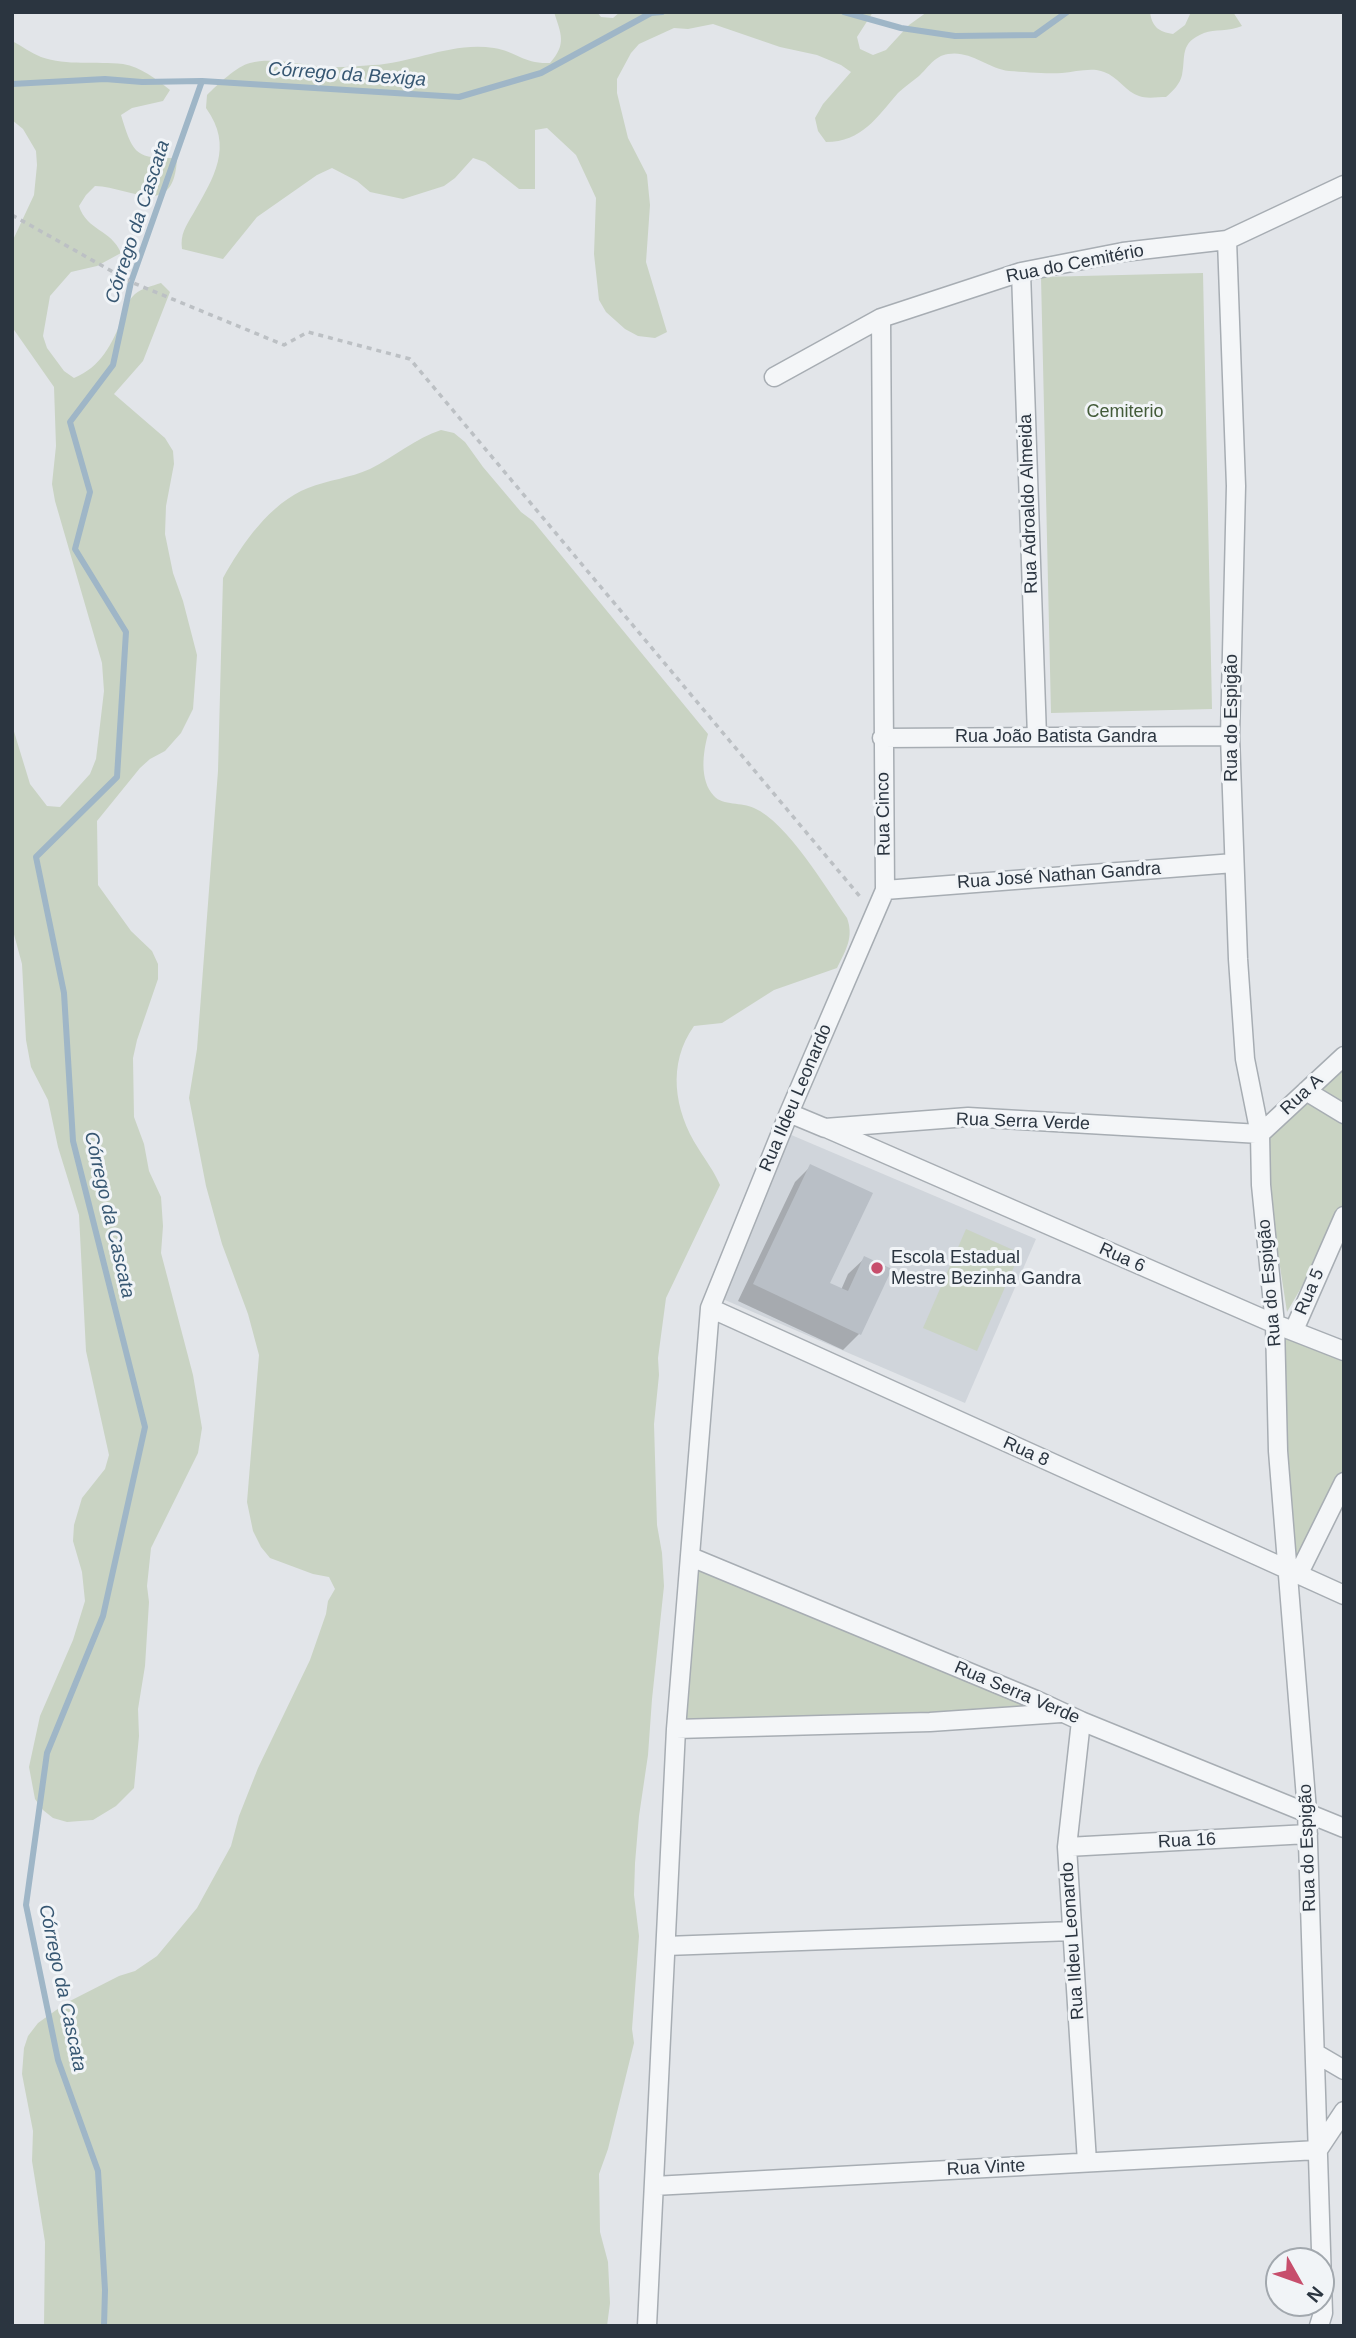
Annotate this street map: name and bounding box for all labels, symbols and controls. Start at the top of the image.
water label: Córrego da Bexiga [267,58,427,92]
water label: Córrego da Cascata [101,138,175,306]
street label: Rua do Cemitério [1004,240,1146,288]
park label: Cemiterio [1086,401,1164,423]
street label: Rua Adroaldo Almeida [1015,414,1043,594]
street label: Rua do Espigão [1221,654,1243,782]
street label: Rua João Batista Gandra [955,726,1157,748]
street label: Rua Cinco [872,772,896,856]
street label: Rua José Nathan Gandra [956,858,1162,894]
street label: Rua Ildeu Leonardo [755,1021,837,1175]
street label: Rua A [1276,1070,1328,1120]
street label: Rua Serra Verde [956,1109,1090,1135]
water label: Córrego da Cascata [79,1130,139,1300]
street label: Rua do Espigão [1254,1218,1286,1348]
street label: Rua 6 [1096,1238,1148,1278]
place label: Escola Estadual Mestre Bezinha Gandra [891,1247,1081,1290]
marker: Escola Estadual Mestre Bezinha Gandra [869,1260,885,1276]
street label: Rua 5 [1291,1266,1329,1318]
street label: Rua 8 [1000,1432,1052,1472]
street label: Rua Serra Verde [951,1657,1083,1729]
street label: Rua do Espigão [1295,1784,1321,1912]
street label: Rua 16 [1157,1829,1217,1853]
street label: Rua Ildeu Leonardo [1057,1861,1089,2021]
water label: Córrego da Cascata [33,1902,91,2074]
street label: Rua Vinte [946,2155,1026,2181]
north arrow [1265,2247,1335,2317]
text: N [1302,2283,1327,2307]

